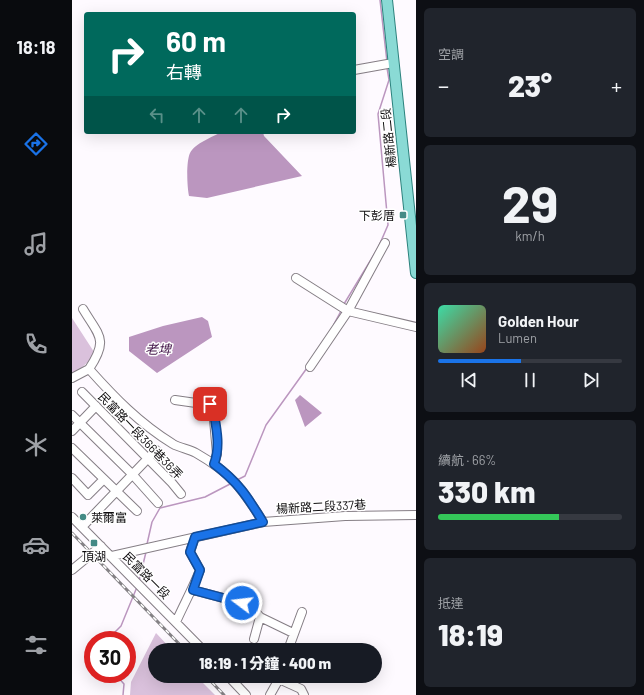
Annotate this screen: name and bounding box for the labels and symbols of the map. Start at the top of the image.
street label: 楊新路二段 [378,107,398,169]
place label: 下彭厝 [359,208,395,222]
marker: 下彭厝 [398,210,408,220]
water label: 老埤 [145,341,173,357]
pin [193,387,227,421]
street label: 民富路一段366巷36弄 [96,389,186,481]
street label: 楊新路二段337巷 [276,497,366,515]
place label: 萊爾富 [91,510,127,524]
marker: 萊爾富 [78,512,88,522]
marker: 頂湖 [89,538,99,548]
place label: 頂湖 [82,549,106,563]
street label: 民富路一段 [121,549,173,601]
position arrow [221,582,263,624]
speed limit sign: 30 [84,631,136,683]

